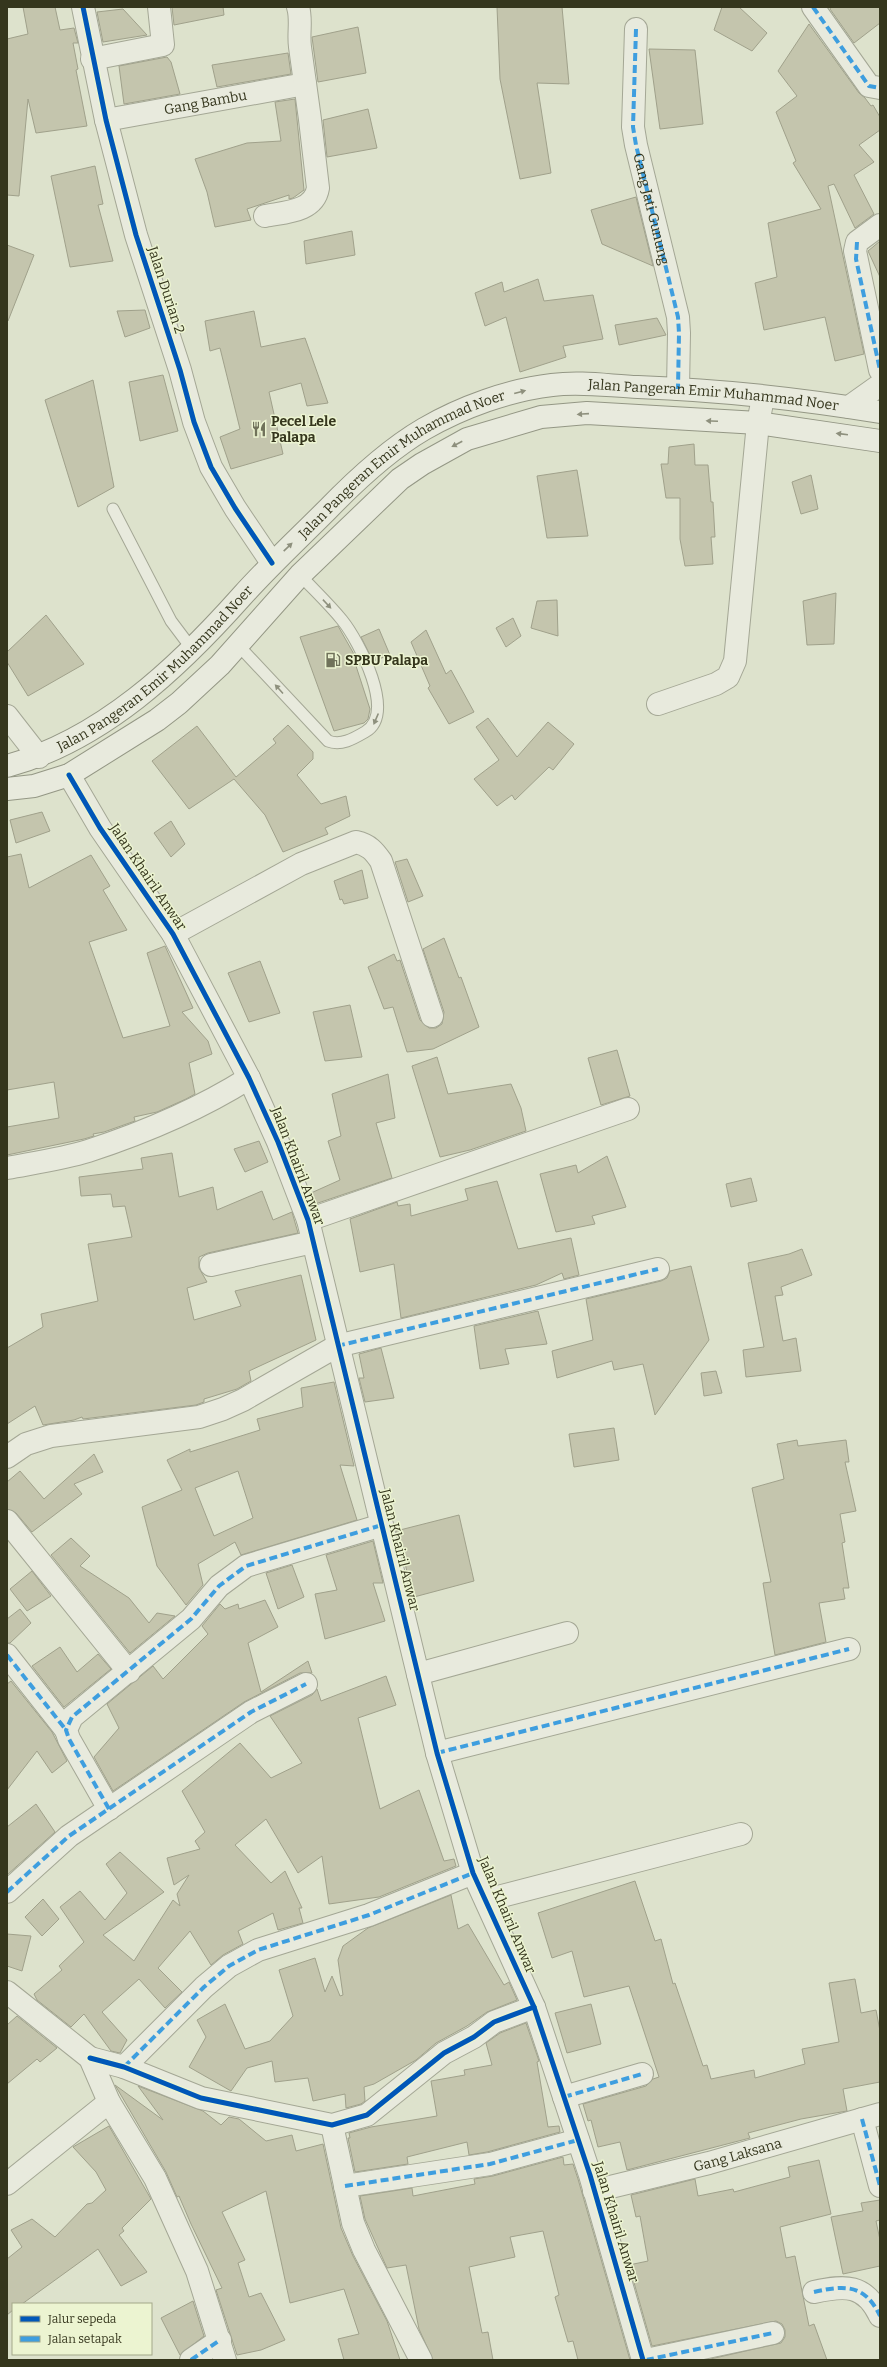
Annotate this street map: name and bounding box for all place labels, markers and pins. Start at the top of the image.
place label: Pecel Lele Palapa [271,413,336,446]
restaurant icon: Pecel Lele Palapa [250,420,268,438]
fuel station icon: SPBU Palapa [324,651,342,669]
place label: SPBU Palapa [345,652,428,669]

